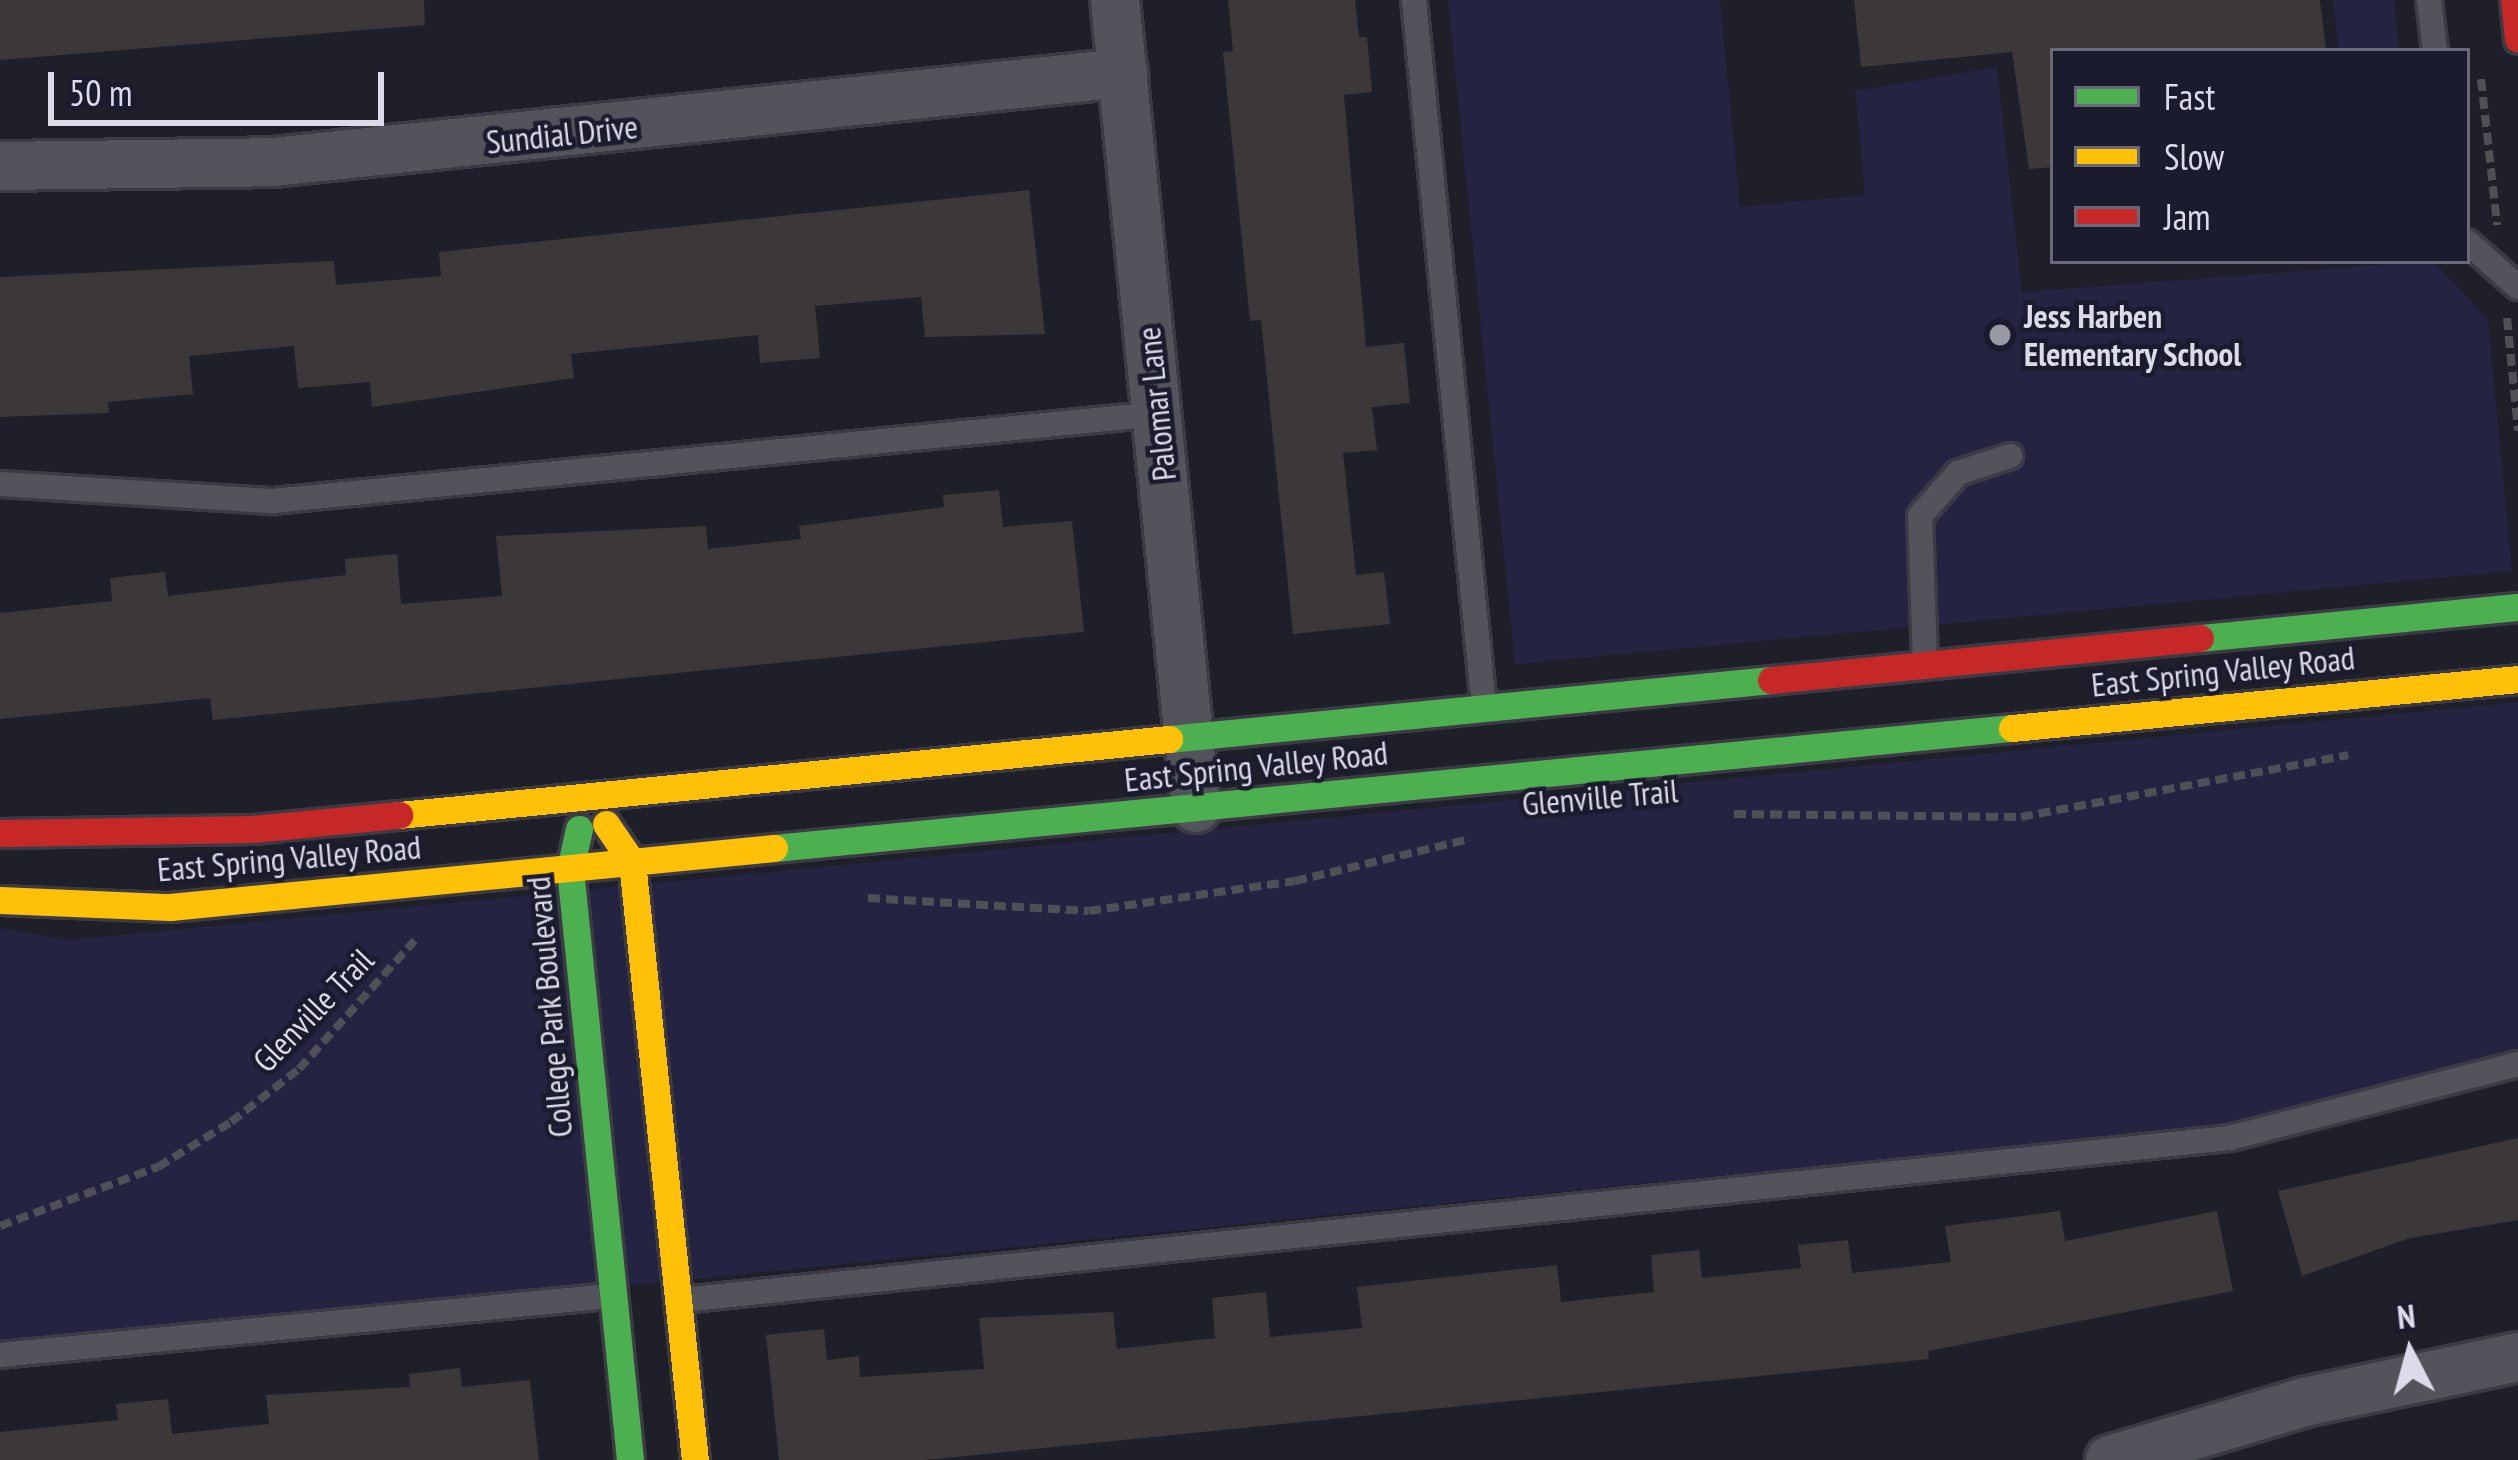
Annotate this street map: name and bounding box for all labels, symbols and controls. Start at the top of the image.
scale bar [54,48,390,122]
legend [2050,48,2470,264]
text: 50 m [69,69,132,116]
text: Fast [2164,73,2215,120]
street label: Sundial Drive [484,106,640,162]
text: Slow [2164,133,2224,180]
text: Jam [2164,193,2211,240]
place label: Jess Harben Elementary School [2024,296,2242,374]
marker: Jess Harben Elementary School [1987,322,2013,348]
street label: Palomar Lane [1128,325,1184,483]
street label: East Spring Valley Road [2089,637,2357,705]
street label: East Spring Valley Road [1122,732,1390,800]
street label: Glenville Trail [1520,770,1680,824]
street label: East Spring Valley Road [155,827,423,889]
street label: College Park Boulevard [518,875,580,1139]
street label: Glenville Trail [244,940,382,1080]
north arrow [2350,1292,2470,1412]
text: N [2395,1293,2417,1338]

